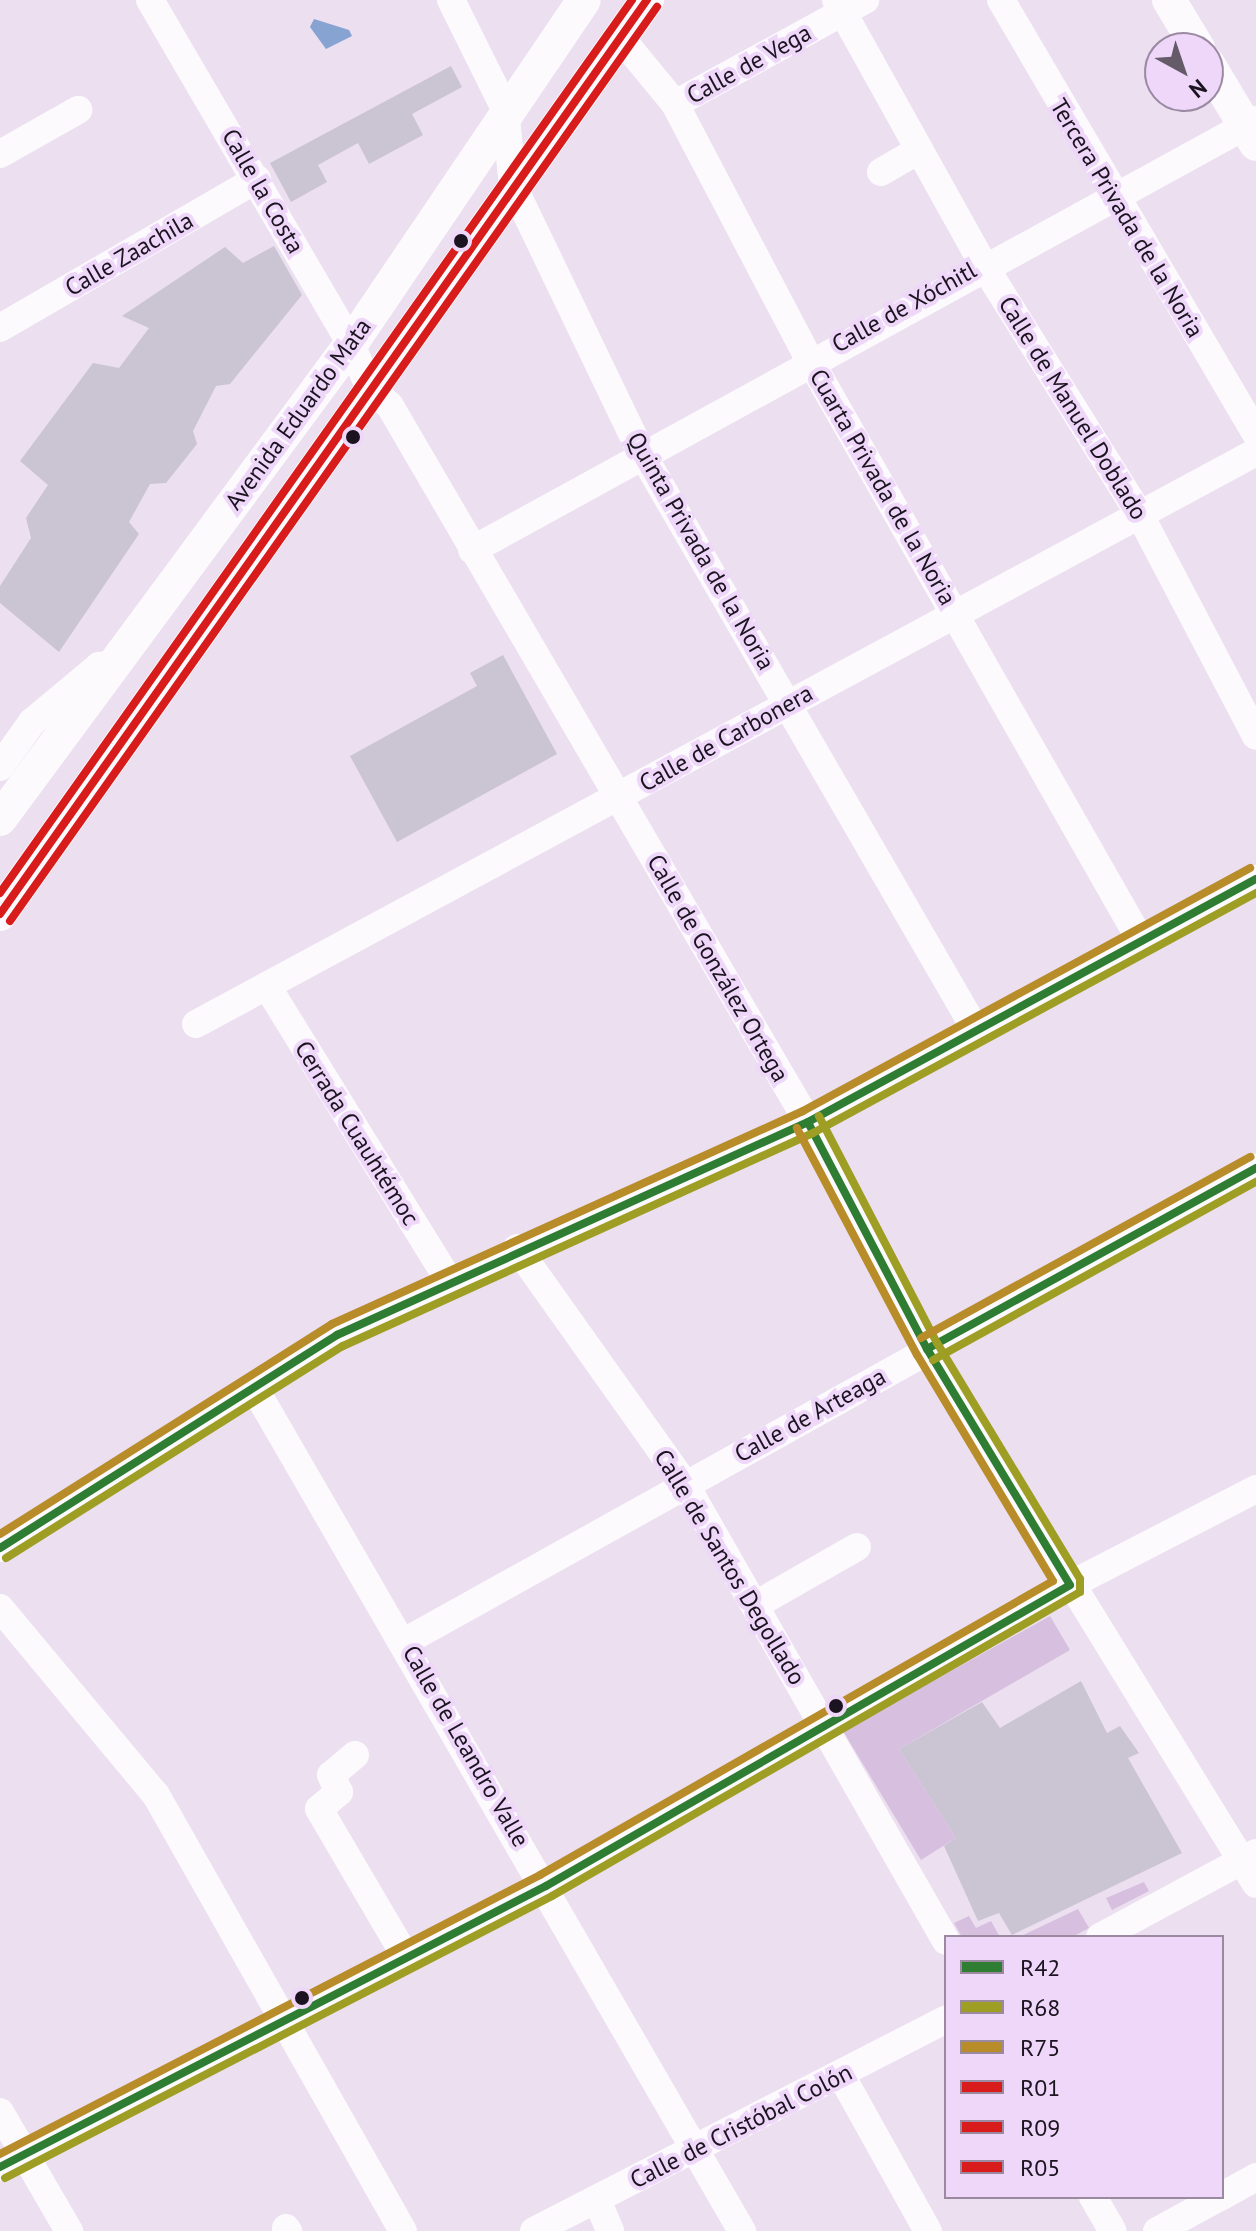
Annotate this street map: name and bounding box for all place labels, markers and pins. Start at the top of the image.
unlabelled marker [453,233,469,249]
unlabelled marker [345,429,361,445]
unlabelled marker [828,1698,844,1714]
unlabelled marker [294,1990,310,2006]

